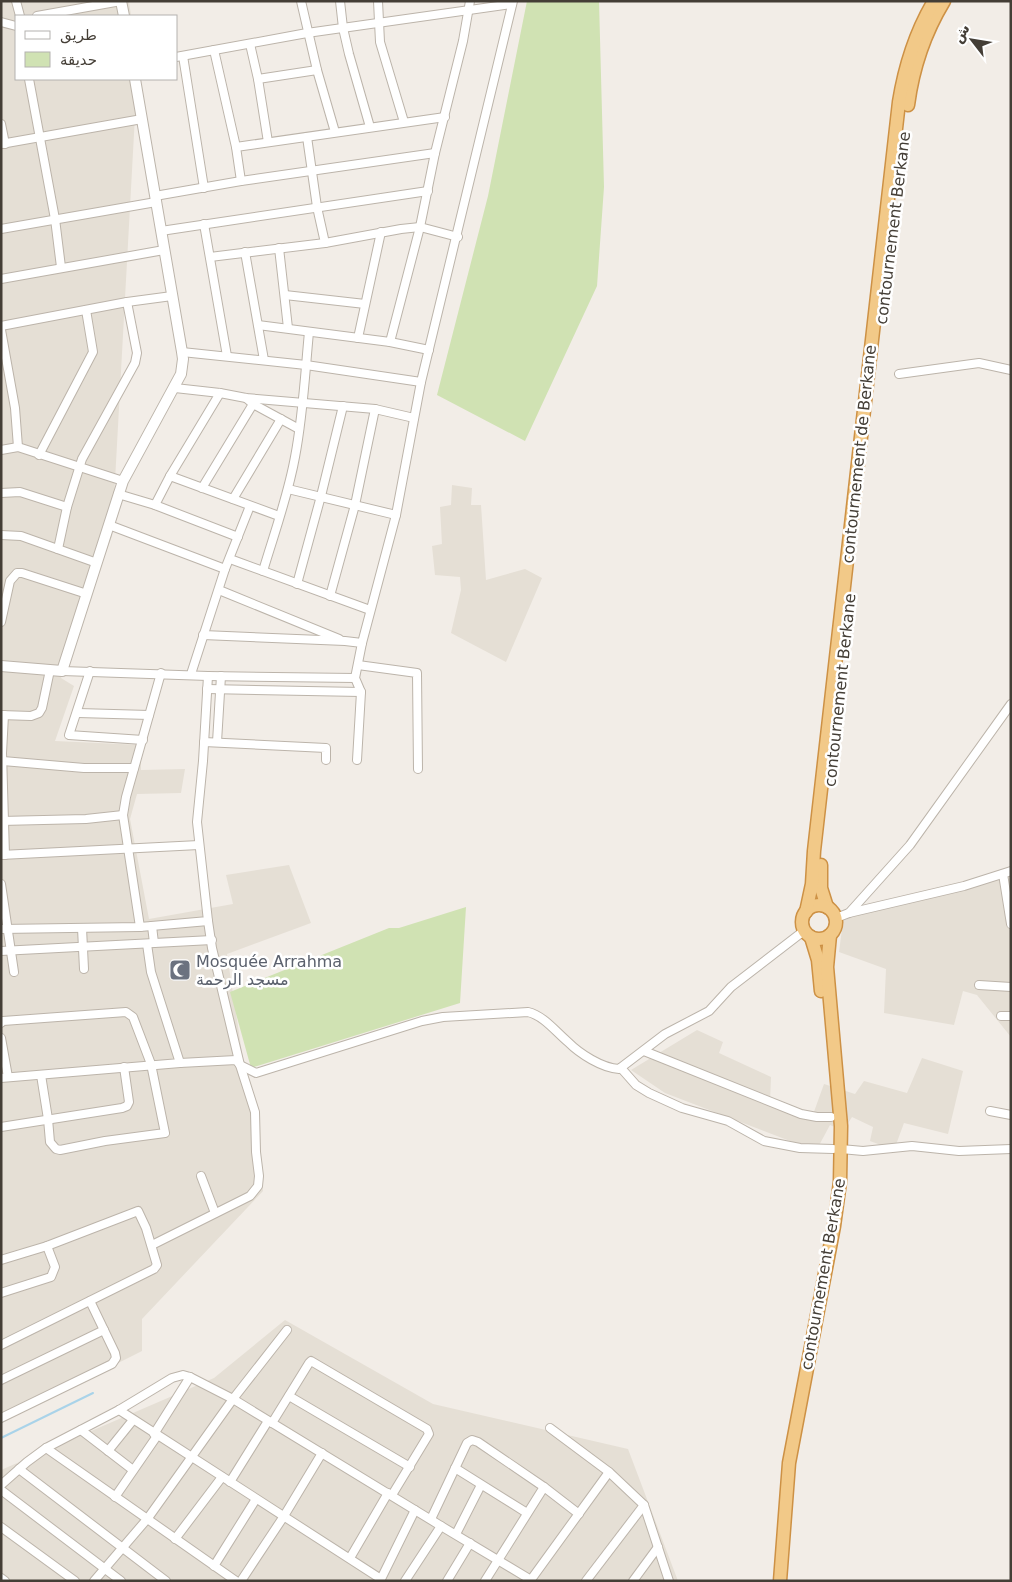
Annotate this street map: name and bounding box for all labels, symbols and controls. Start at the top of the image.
legend [15,15,178,80]
north arrow [947,15,997,65]
text: ش [949,21,973,46]
text: طريق [60,26,97,44]
text: حديقة [60,51,97,69]
street label: contournement Berkane [872,130,914,326]
street label: contournement de Berkane [838,344,880,564]
street label: contournement Berkane [820,592,860,788]
place label: Mosquée Arrahma مسجد الرحمة [196,952,342,990]
mosque icon: Mosquée Arrahma مسجد الرحمة [168,958,192,982]
street label: contournement Berkane [797,1177,849,1371]

